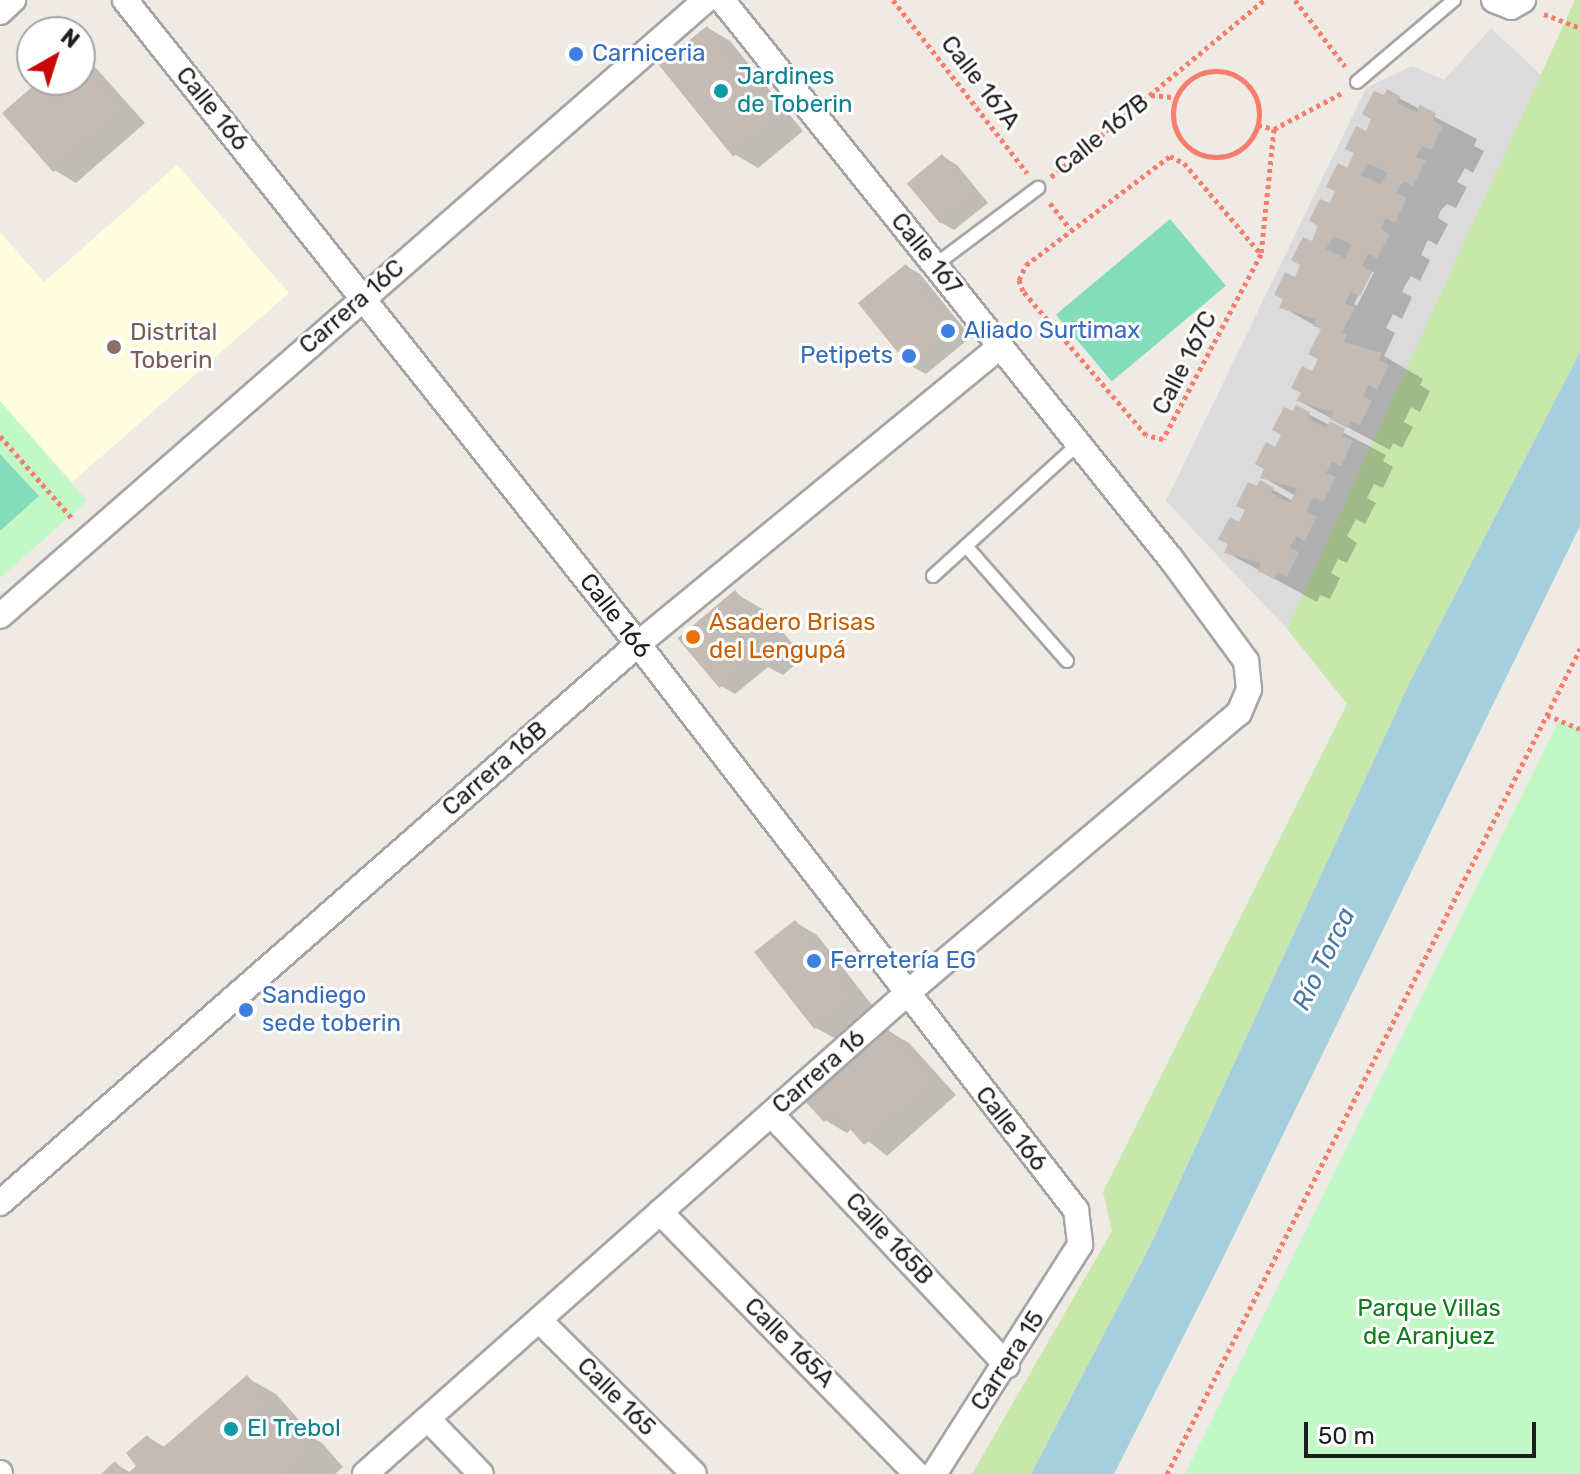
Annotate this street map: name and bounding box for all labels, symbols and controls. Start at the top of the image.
north arrow [16,16,96,96]
text: N [56,23,85,54]
street label: Calle 167A [934,30,1026,136]
place label: Carniceria [592,40,706,68]
marker: Carniceria [567,45,585,63]
street label: Calle 166 [170,61,254,157]
place label: Jardines de Toberin [737,63,853,119]
marker: Jardines de Toberin [712,82,730,100]
street label: Calle 167B [1049,88,1155,182]
street label: Calle 167 [884,207,968,301]
street label: Carrera 16C [294,254,410,360]
street label: Calle 167C [1147,306,1223,420]
place label: Aliado Surtimax [964,317,1140,345]
place label: Distrital Toberin [130,319,217,375]
marker: Aliado Surtimax [939,322,957,340]
marker: Distrital Toberin [105,338,123,356]
place label: Petipets [800,342,893,370]
marker: Petipets [900,347,918,365]
street label: Calle 166 [573,568,657,664]
place label: Asadero Brisas del Lengupá [709,609,876,665]
marker: Asadero Brisas del Lengupá [684,628,702,646]
street label: Carrera 16B [437,716,553,822]
water label: Río Torca [1286,902,1362,1016]
place label: Ferretería EG [830,947,976,975]
marker: Ferretería EG [805,952,823,970]
place label: Sandiego sede toberin [262,982,402,1038]
marker: Sandiego sede toberin [237,1001,255,1019]
street label: Carrera 16 [767,1024,871,1120]
street label: Calle 166 [969,1081,1053,1177]
street label: Calle 165B [839,1187,939,1291]
street label: Calle 165A [738,1292,840,1394]
park label: Parque Villas de Aranjuez [1357,1295,1501,1351]
street label: Carrera 15 [965,1306,1051,1416]
street label: Calle 165 [571,1352,661,1442]
scale bar [1308,1406,1540,1456]
place label: El Trebol [247,1415,341,1443]
marker: El Trebol [222,1420,240,1438]
text: 50 m [1318,1422,1375,1450]

